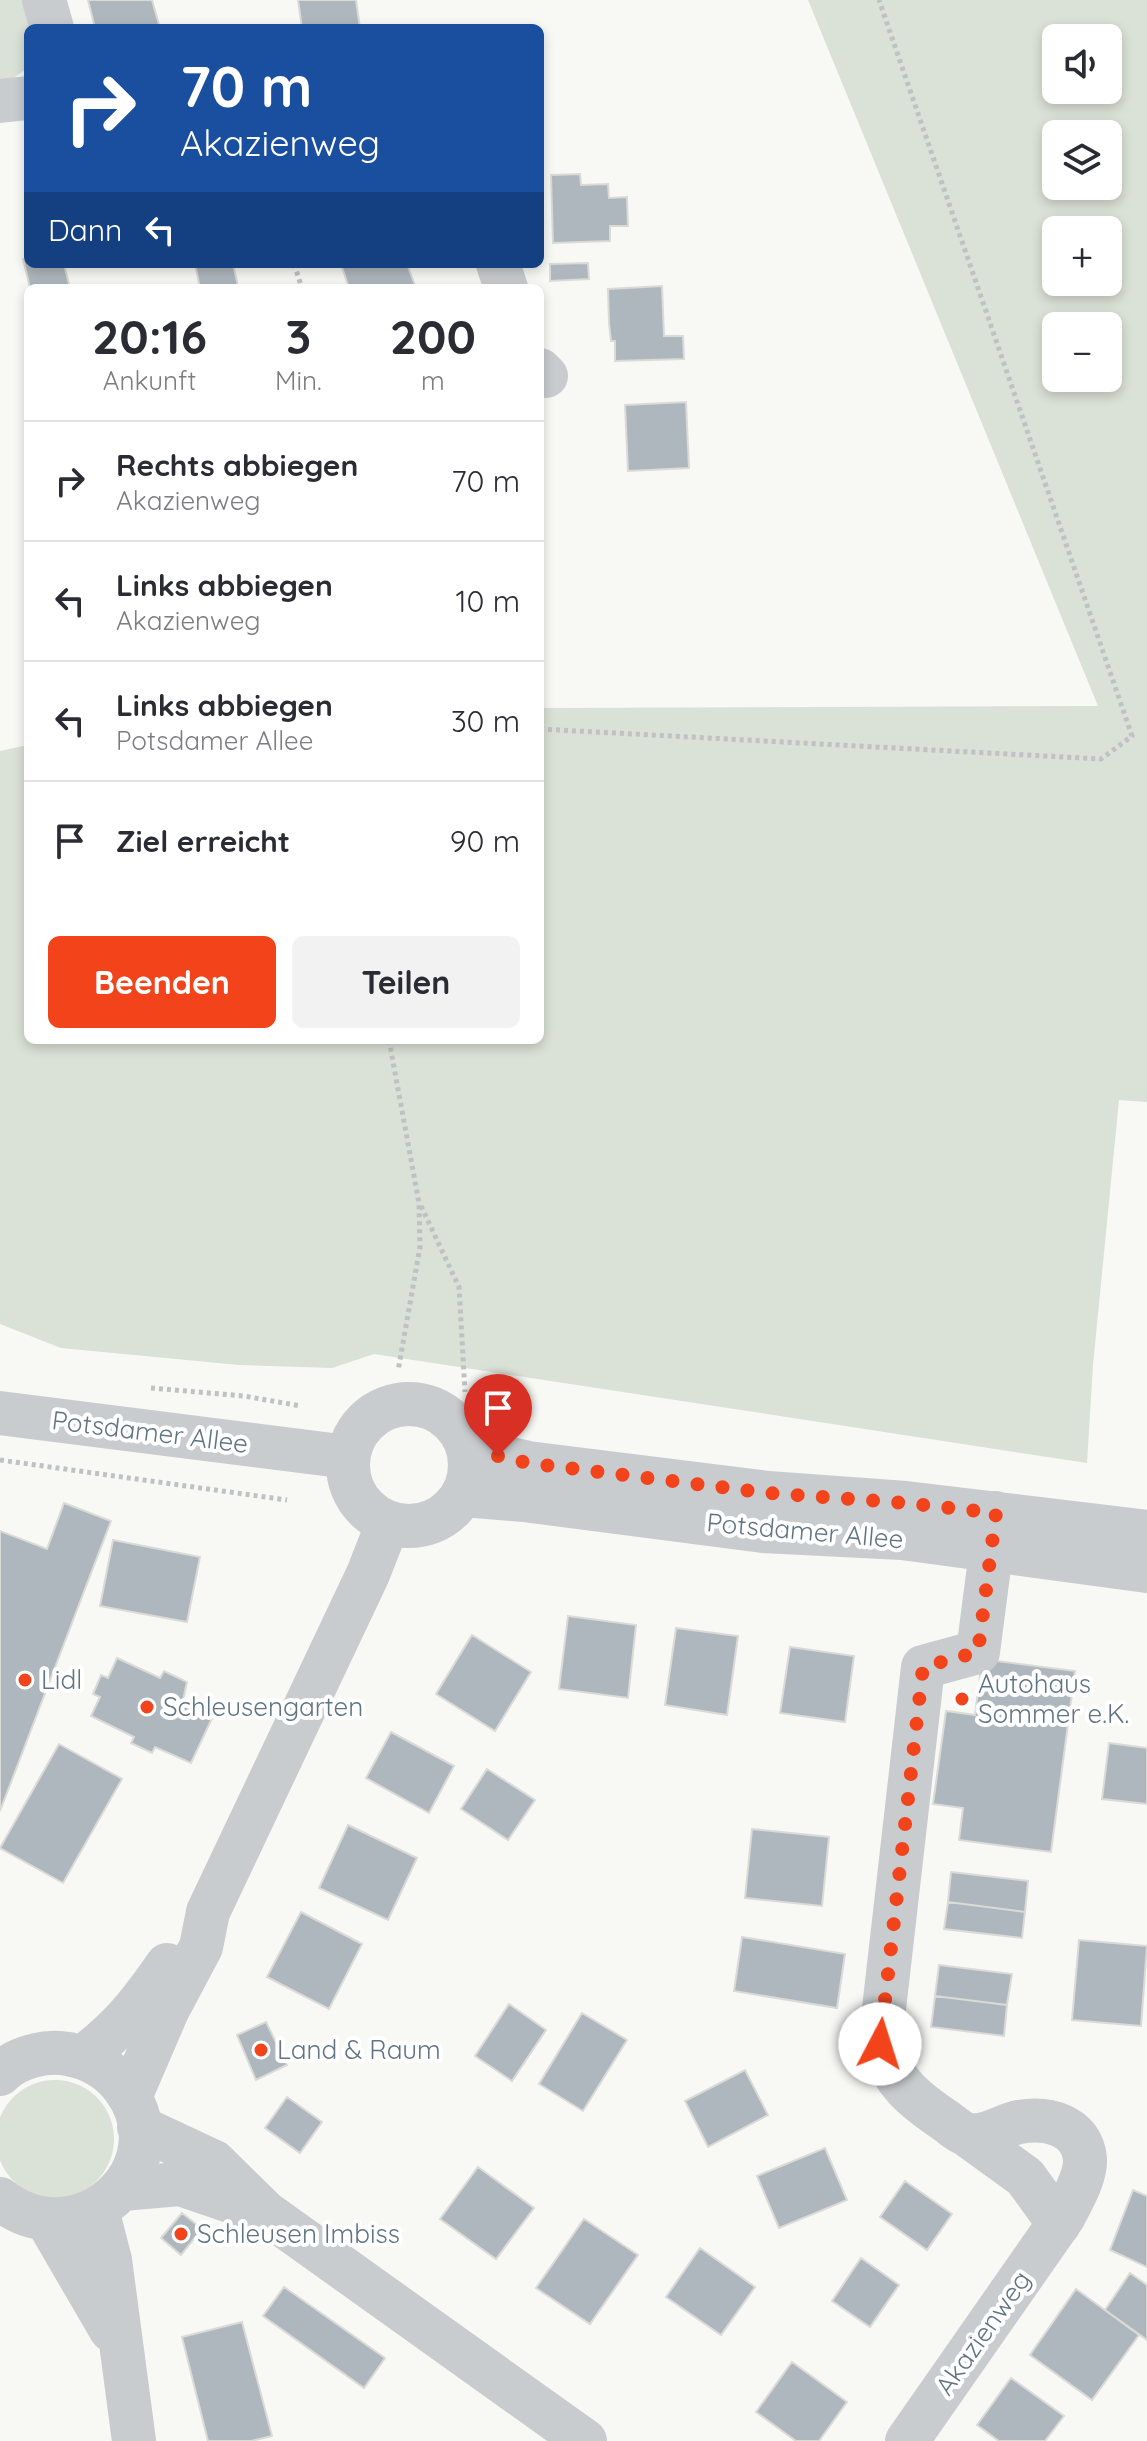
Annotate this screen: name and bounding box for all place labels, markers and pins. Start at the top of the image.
pin [464,1374,532,1456]
place label: Lidl [41,1663,82,1696]
place label: Autohaus Sommer e.K. [978,1667,1129,1730]
marker: Lidl [16,1671,34,1689]
place label: Schleusengarten [163,1690,363,1723]
marker: Autohaus Sommer e.K. [953,1690,971,1708]
marker: Schleusengarten [138,1698,156,1716]
place label: Land & Raum [277,2033,441,2066]
marker: Land & Raum [252,2041,270,2059]
place label: Schleusen Imbiss [197,2217,400,2250]
marker: Schleusen Imbiss [172,2225,190,2243]

